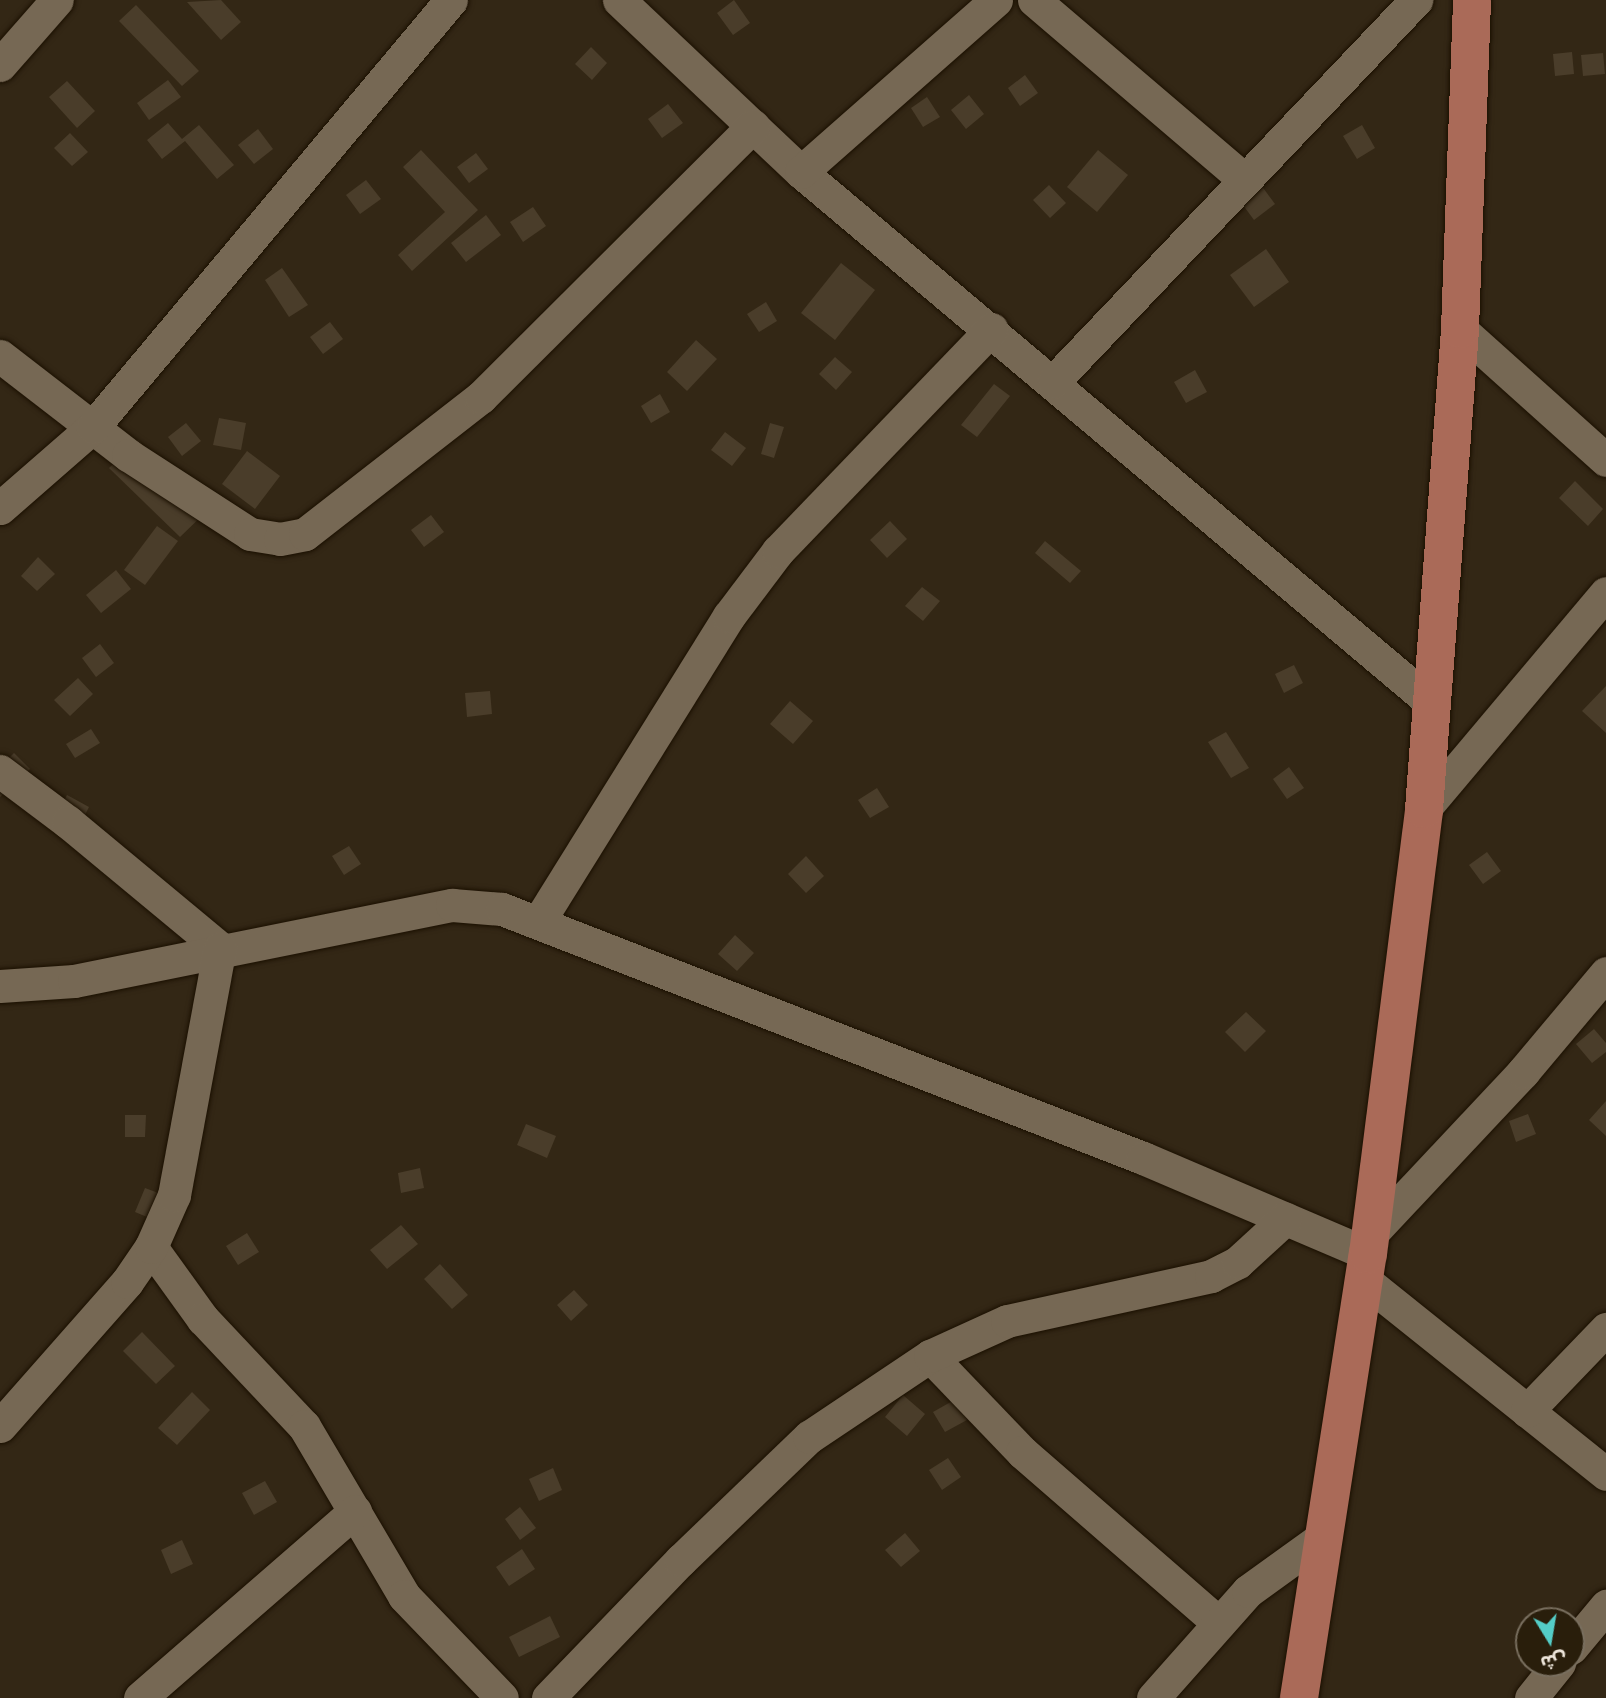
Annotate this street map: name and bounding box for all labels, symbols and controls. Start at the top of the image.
north arrow [1515,1607,1585,1677]
text: ش [1539,1646,1569,1675]

